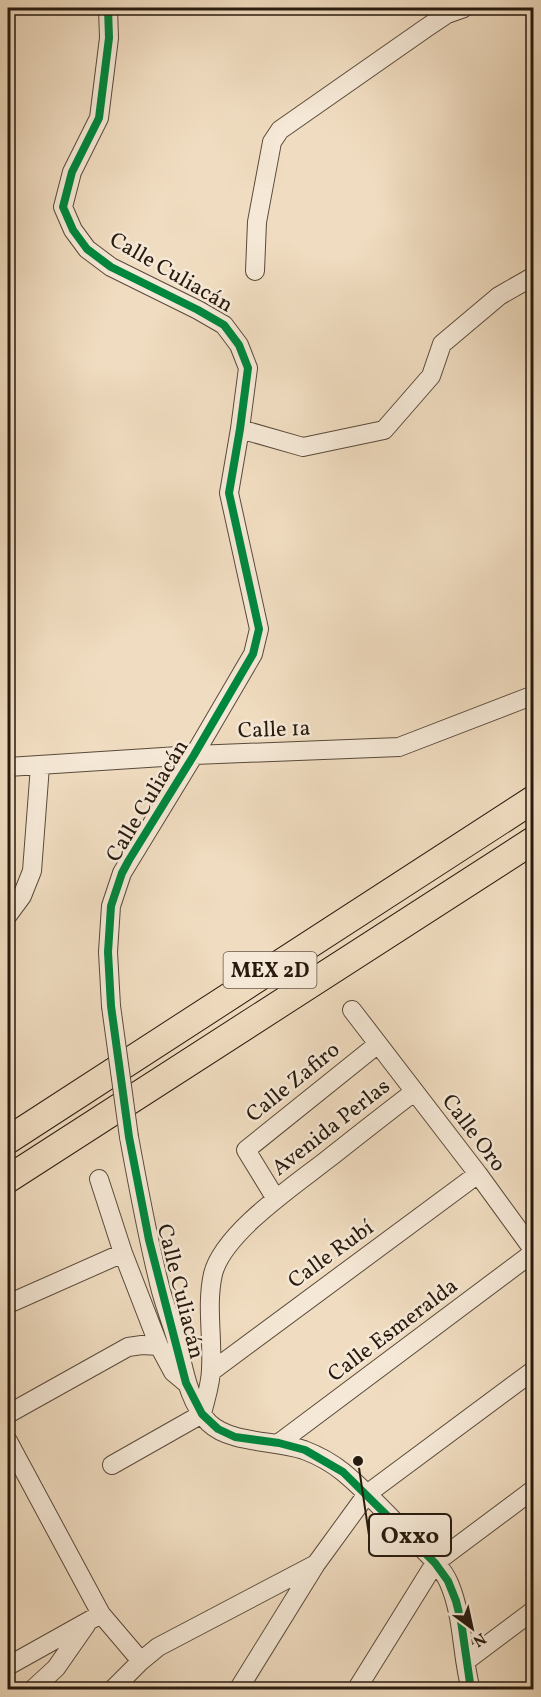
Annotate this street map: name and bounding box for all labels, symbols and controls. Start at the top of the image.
street label: Calle Culiacán [103,225,238,321]
street label: Calle 1a [237,714,311,747]
street label: Calle Culiacán [99,734,197,868]
road number: MEX 2D [224,952,316,988]
street label: Calle Zafiro [240,1035,347,1131]
street label: Avenida Perlas [266,1072,397,1184]
street label: Calle Oro [433,1088,513,1179]
street label: Calle Rubí [282,1213,381,1297]
street label: Calle Culiacán [148,1221,211,1362]
street label: Calle Esmeralda [322,1272,465,1390]
callout: Oxxo [369,1514,451,1556]
text: Oxxo [381,1520,439,1554]
north arrow [442,1598,502,1658]
text: N [468,1627,490,1651]

